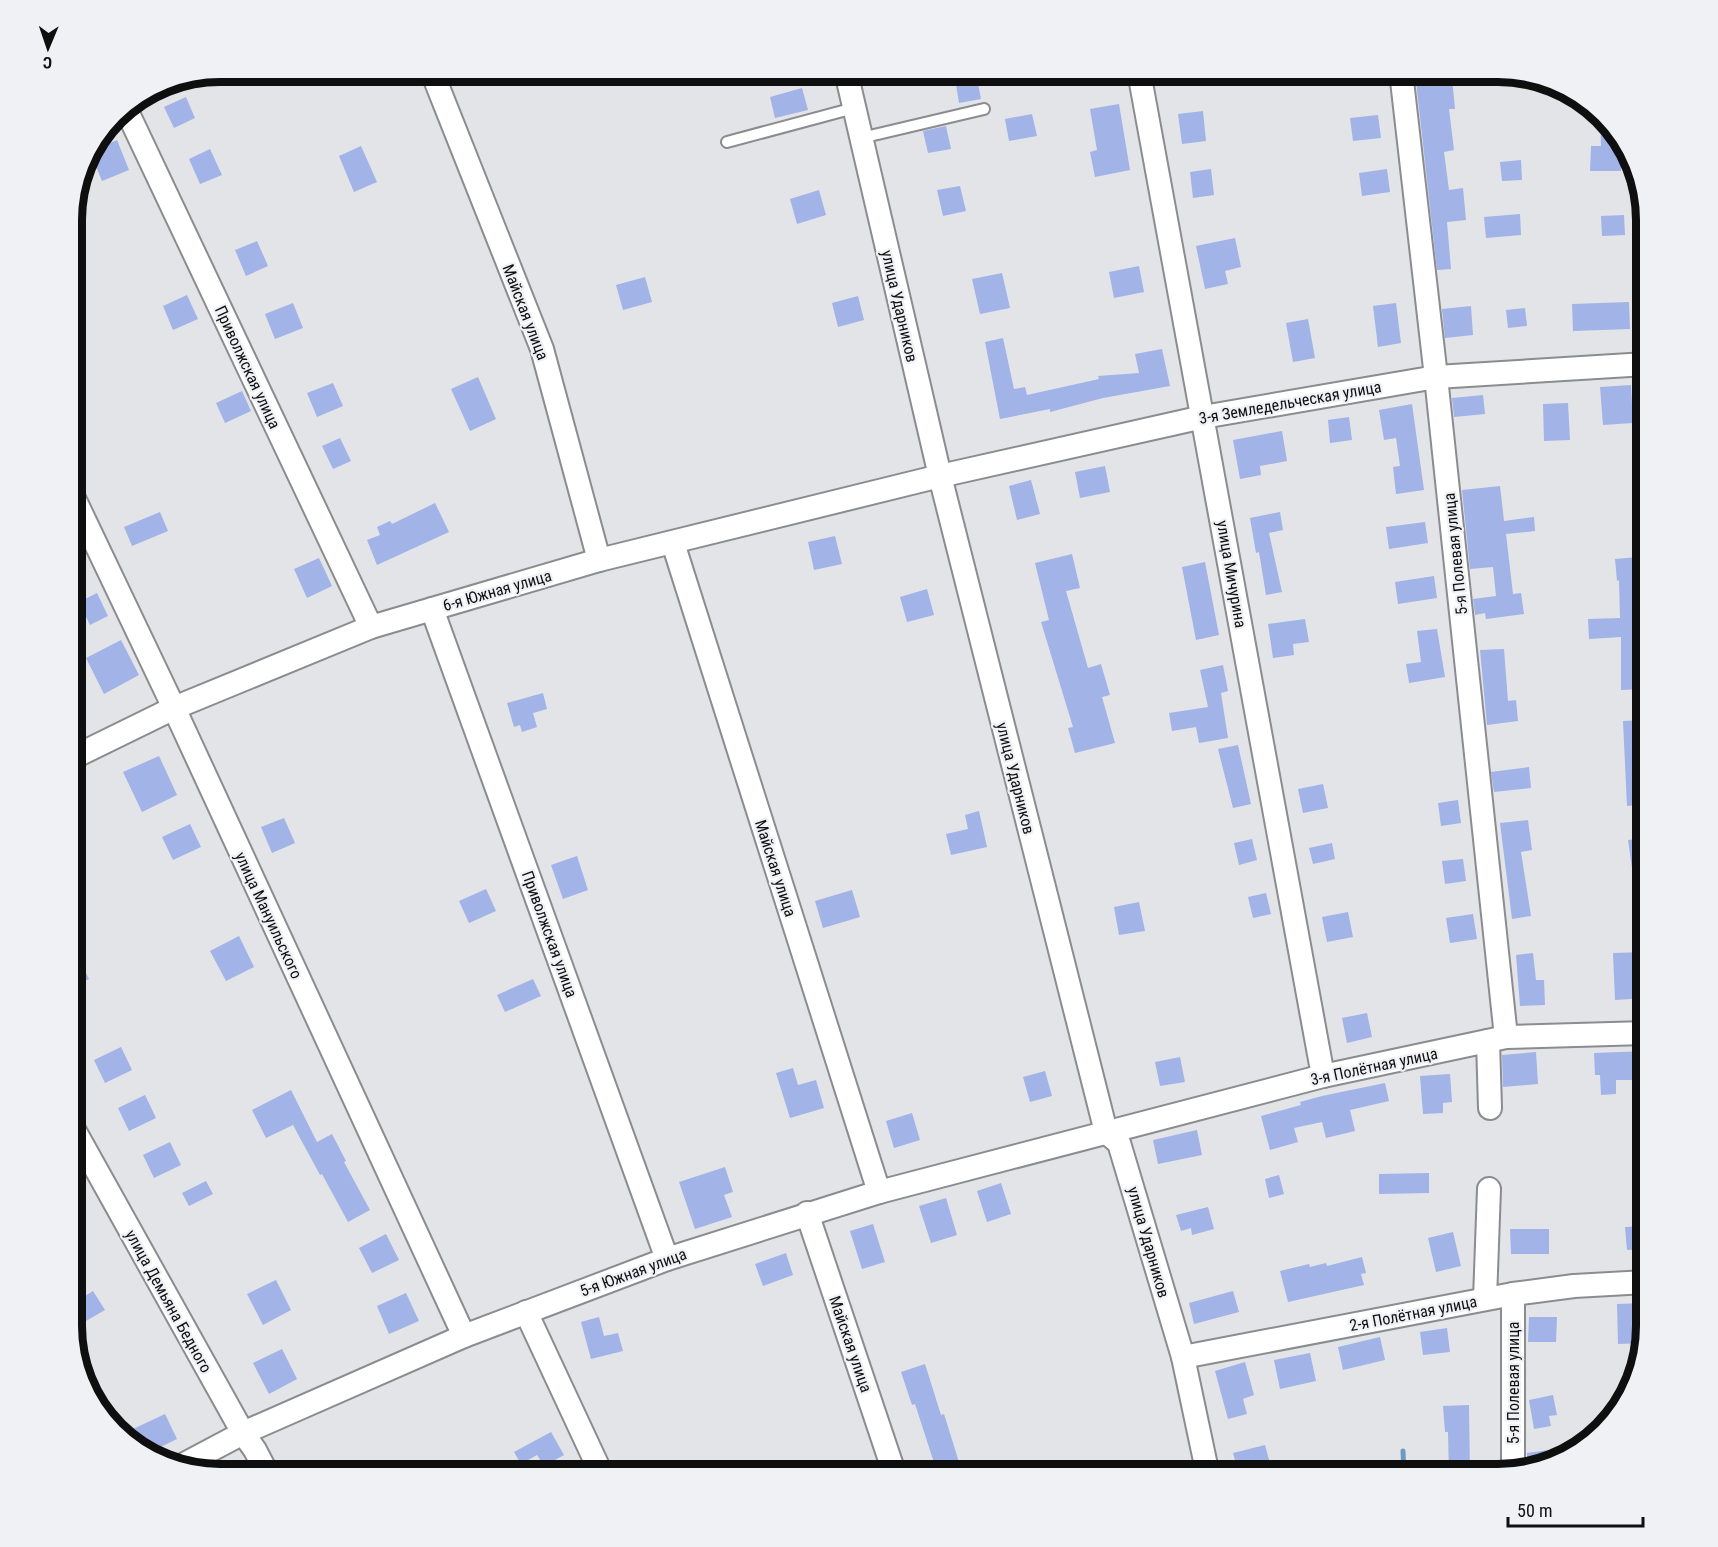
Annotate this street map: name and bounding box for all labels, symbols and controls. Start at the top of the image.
north arrow [18,18,78,78]
text: С [43,53,52,72]
street label: улица Ударников [877,248,922,364]
street label: Майская улица [499,262,552,363]
street label: Приволжская улица [211,303,284,432]
street label: 3-я Земледельческая улица [1198,377,1383,428]
street label: 5-я Полевая улица [1440,492,1471,616]
street label: улица Мичурина [1213,519,1250,629]
street label: 6-я Южная улица [441,566,554,615]
street label: улица Ударников [992,720,1039,836]
street label: Майская улица [751,817,800,919]
street label: улица Мануильского [231,849,306,982]
street label: Приволжская улица [518,868,581,1000]
street label: 3-я Полётная улица [1309,1044,1439,1089]
street label: улица Ударников [1124,1184,1173,1300]
street label: улица Демьяна Бедного [121,1226,216,1376]
street label: 5-я Южная улица [577,1244,689,1301]
street label: 2-я Полётная улица [1348,1292,1478,1335]
street label: Майская улица [825,1293,876,1395]
street label: 5-я Полевая улица [1504,1322,1523,1444]
scale bar [1508,1490,1643,1528]
text: 50 m [1517,1500,1552,1521]

